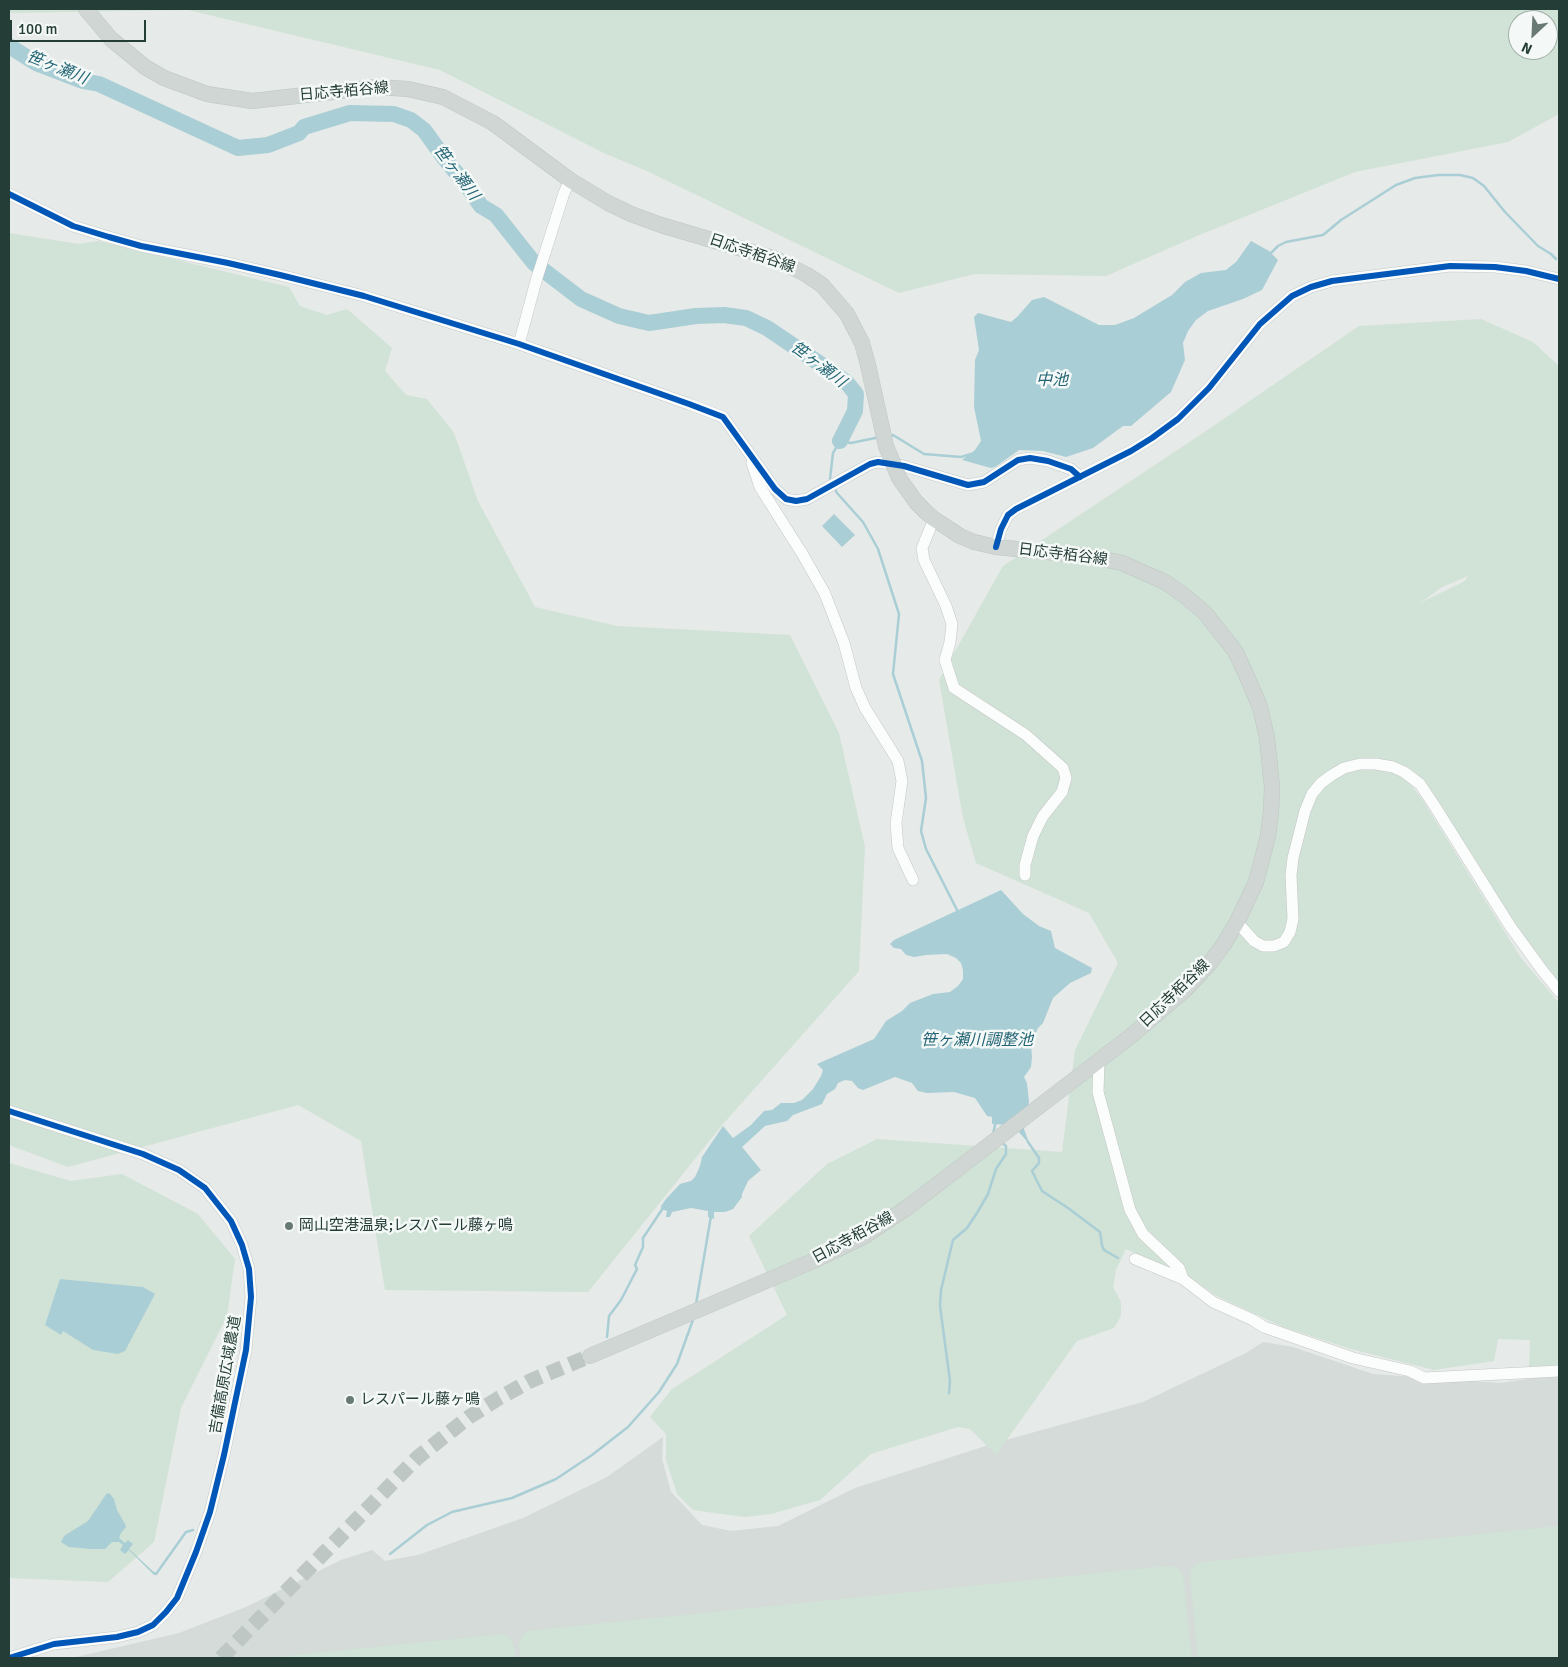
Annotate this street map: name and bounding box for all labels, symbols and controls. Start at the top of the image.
scale bar [12,10,149,42]
north arrow [1508,10,1558,60]
text: 100 m [18,20,58,38]
text: N [1519,38,1535,58]
water label: 笹ヶ瀬川 [24,47,90,89]
street label: 日応寺栢谷線 [298,79,390,105]
water label: 笹ヶ瀬川 [429,142,483,204]
street label: 日応寺栢谷線 [707,231,797,277]
water label: 笹ヶ瀬川 [787,338,849,392]
water label: 中池 [1036,371,1068,391]
street label: 日応寺栢谷線 [1017,541,1109,569]
street label: 日応寺栢谷線 [1136,956,1214,1032]
water label: 笹ヶ瀬川調整池 [921,1031,1033,1051]
street label: 日応寺栢谷線 [809,1208,897,1268]
place label: 岡山空港温泉;レスパール藤ヶ鳴 [299,1217,513,1235]
marker: 岡山空港温泉;レスパール藤ヶ鳴 [283,1220,295,1232]
street label: 吉備高原広域農道 [207,1314,245,1436]
place label: レスパール藤ヶ鳴 [360,1391,480,1409]
marker: レスパール藤ヶ鳴 [344,1394,356,1406]

